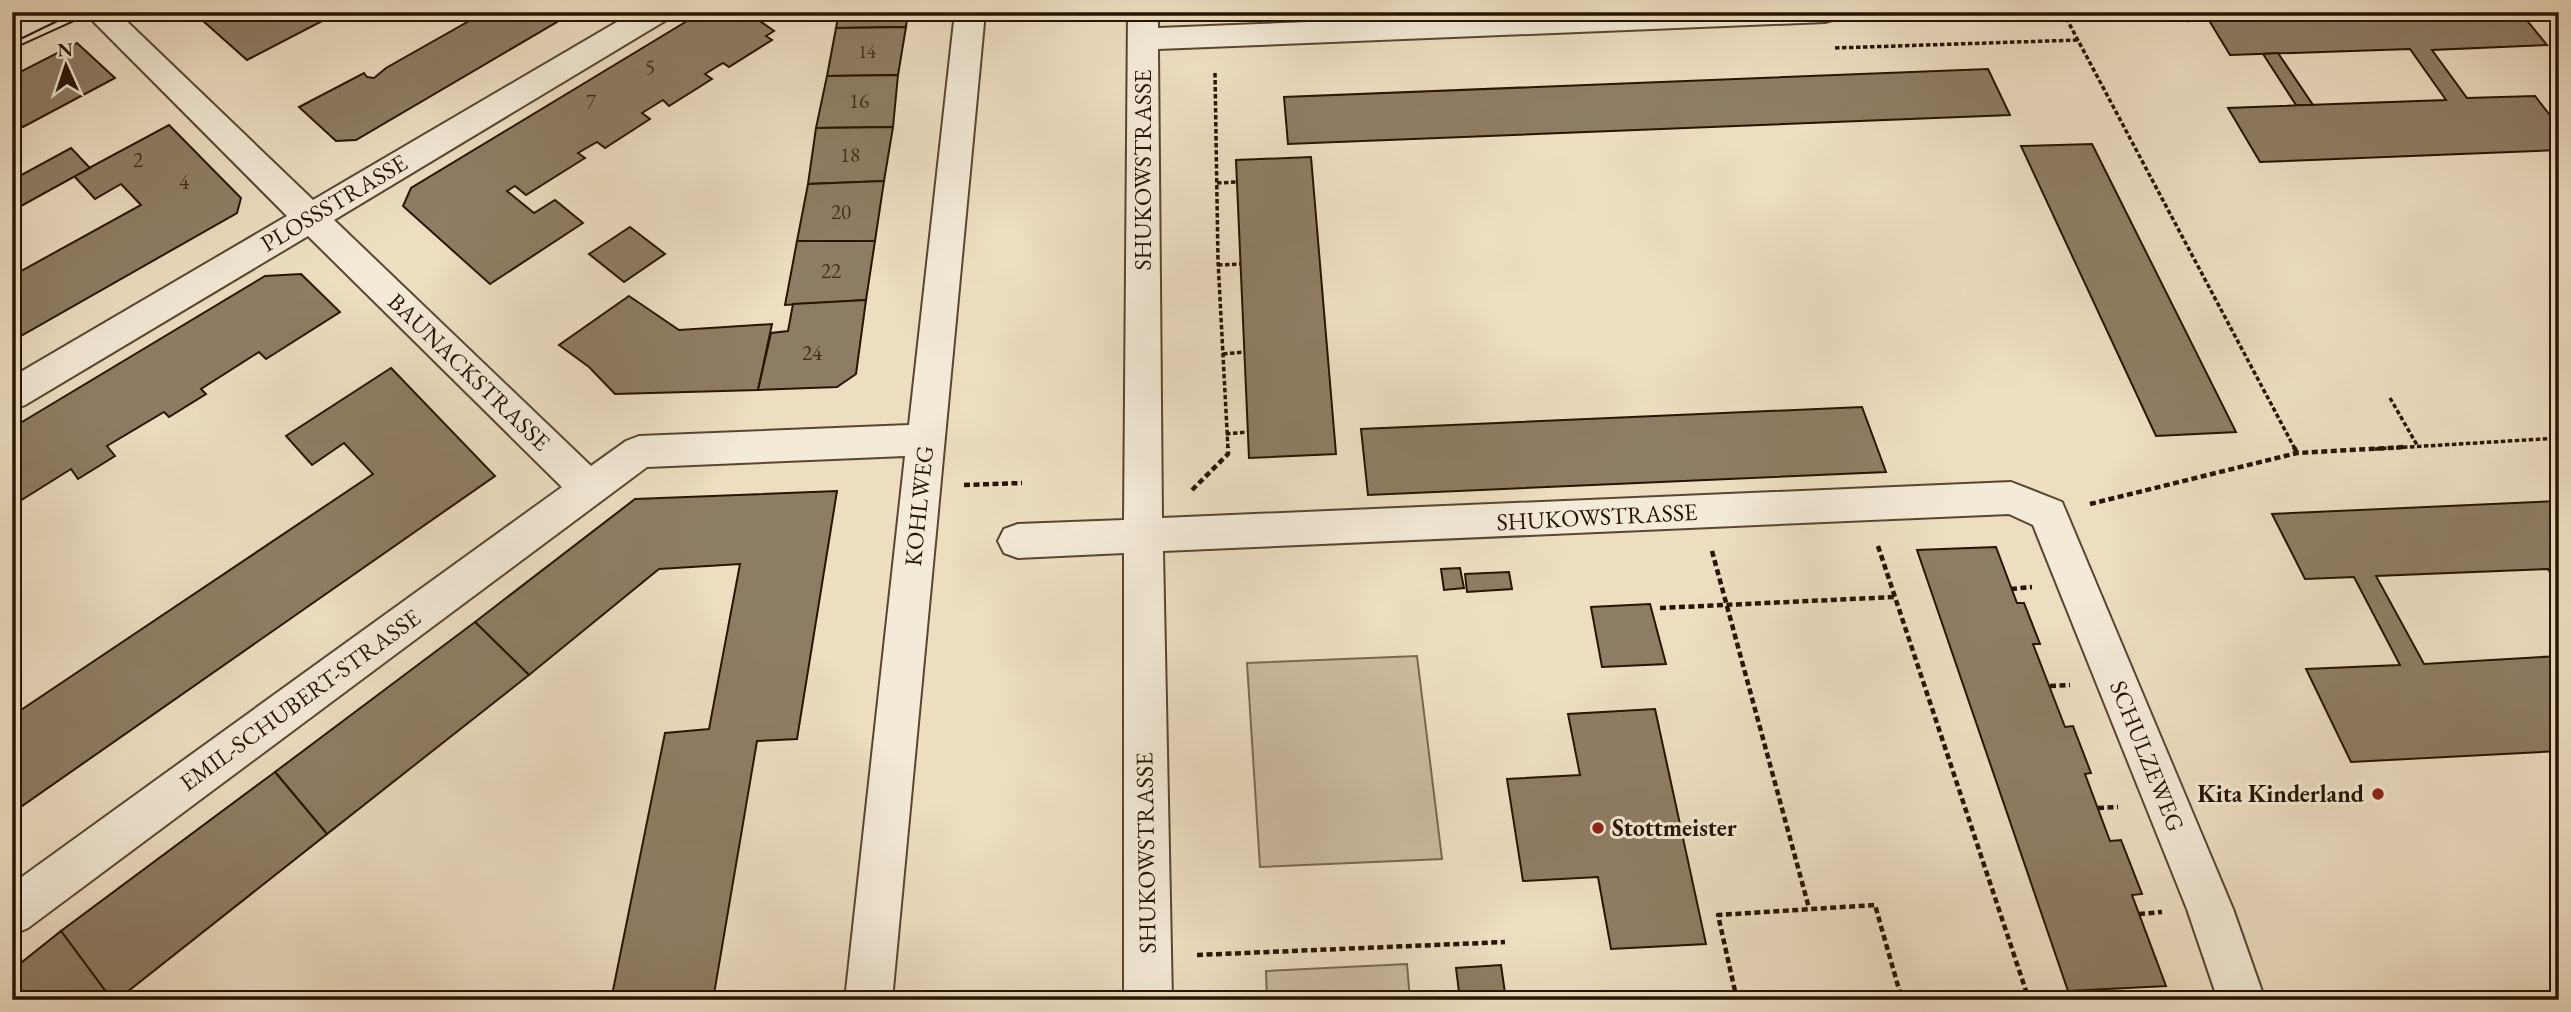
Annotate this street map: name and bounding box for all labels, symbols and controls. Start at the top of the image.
north arrow [32,32,102,102]
text: N [57,37,74,62]
house number: 14 [858,40,876,63]
house number: 5 [645,53,655,80]
street label: SHUKOWSTRASSE [1127,69,1158,271]
house number: 16 [849,87,869,114]
house number: 7 [586,88,597,115]
house number: 18 [840,141,860,168]
house number: 2 [133,146,143,173]
street label: PLOSSSTRASSE [255,147,413,259]
house number: 4 [179,168,190,195]
house number: 20 [831,198,851,225]
house number: 22 [821,257,841,284]
street label: BAUNACKSTRASSE [381,286,557,457]
house number: 24 [802,339,823,366]
street label: KOHLWEG [897,444,940,568]
street label: SHUKOWSTRASSE [1496,496,1698,537]
street label: EMIL-SCHUBERT-STRASSE [173,602,426,798]
street label: SCHULZEWEG [2103,676,2192,836]
street label: SHUKOWSTRASSE [1128,752,1163,954]
place label: Kita Kinderland [2197,778,2365,809]
marker: Kita Kinderland [2370,786,2386,802]
place label: Stottmeister [1612,812,1737,843]
marker: Stottmeister [1590,820,1606,836]

